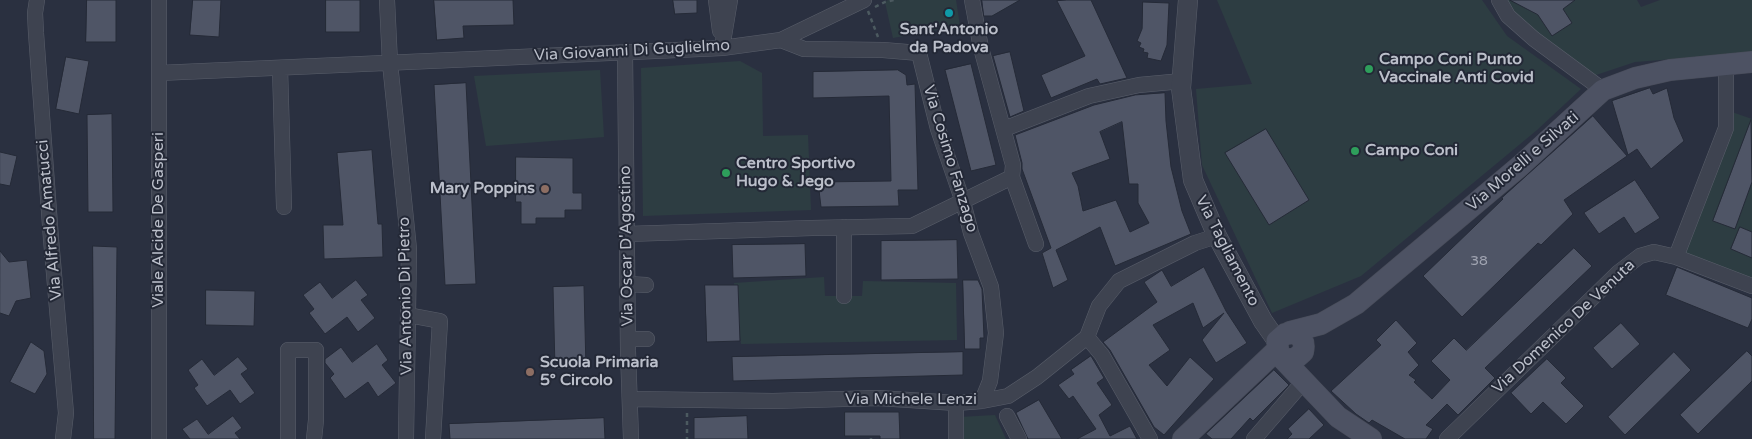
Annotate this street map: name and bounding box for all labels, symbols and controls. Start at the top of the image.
marker: Sant'Antonio da Padova [943,7,955,19]
place label: Sant'Antonio da Padova [900,20,998,58]
street label: Via Giovanni Di Guglielmo [534,36,730,66]
place label: Campo Coni Punto Vaccinale Anti Covid [1379,50,1534,88]
marker: Campo Coni Punto Vaccinale Anti Covid [1363,63,1375,75]
street label: Via Cosimo Fanzago [918,83,982,235]
street label: Via Morelli e Silvati [1463,108,1583,216]
street label: Viale Alcide De Gasperi [149,132,169,308]
street label: Via Alfredo Amatucci [33,139,67,301]
place label: Campo Coni [1365,141,1458,161]
marker: Campo Coni [1349,145,1361,157]
place label: Centro Sportivo Hugo & Jego [736,154,855,192]
street label: Via Oscar D'Agostino [616,165,638,327]
marker: Centro Sportivo Hugo & Jego [720,167,732,179]
place label: Mary Poppins [430,179,535,199]
marker: Mary Poppins [539,183,551,195]
street label: Via Tagliamento [1191,192,1263,310]
street label: Via Antonio Di Pietro [395,217,417,375]
house number: 38 [1470,253,1488,269]
street label: Via Domenico De Venuta [1489,256,1639,398]
place label: Scuola Primaria 5° Circolo [540,353,659,391]
marker: Scuola Primaria 5° Circolo [524,366,536,378]
street label: Via Michele Lenzi [845,390,977,410]

